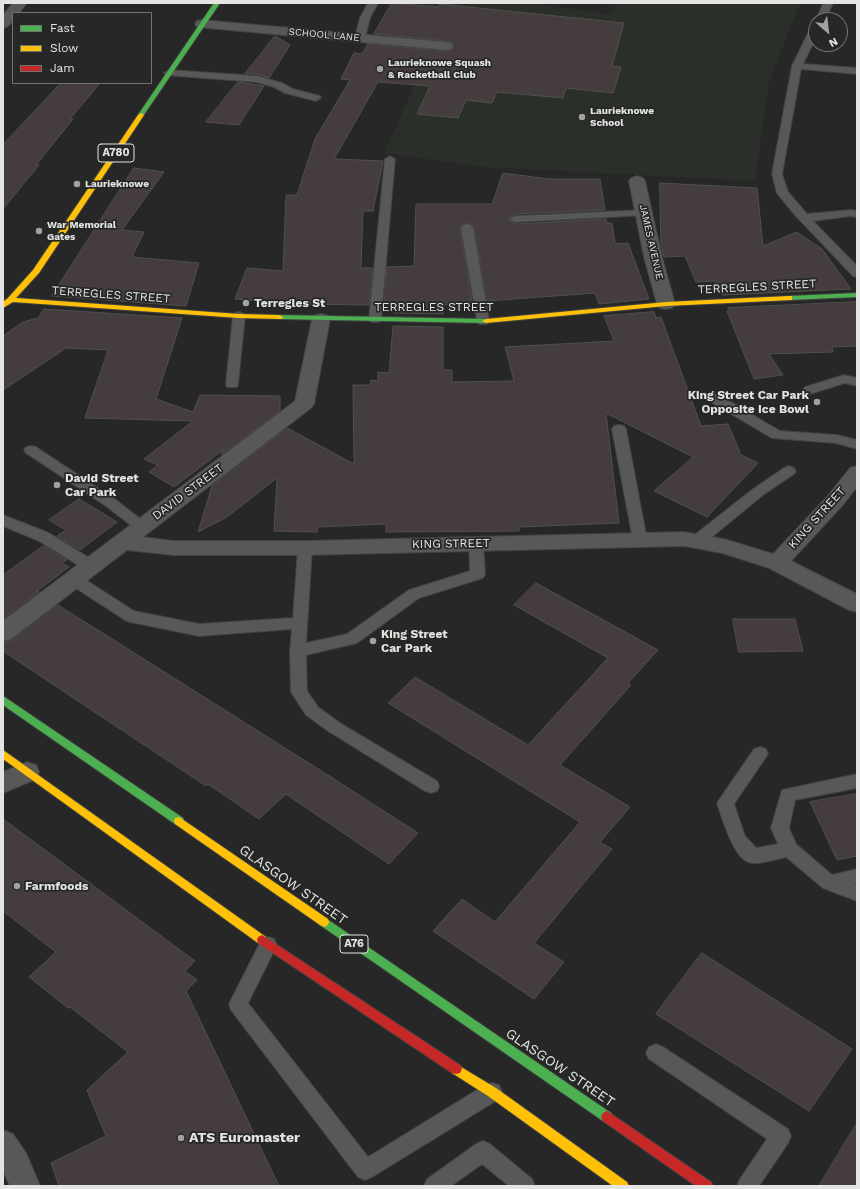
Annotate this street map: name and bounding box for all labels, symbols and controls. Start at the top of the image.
legend [12,12,152,84]
north arrow [808,12,848,52]
text: Fast [50,21,75,35]
street label: SCHOOL LANE [288,26,360,44]
text: N [827,35,840,50]
text: Slow [50,41,78,55]
place label: Laurieknowe Squash & Racketball Club [388,57,491,80]
text: Jam [50,61,75,75]
marker: Laurieknowe Squash & Racketball Club [375,64,385,74]
place label: Laurieknowe School [590,105,654,128]
marker: Laurieknowe School [577,112,587,122]
road number: A780 [98,144,134,162]
place label: Laurieknowe [85,178,149,190]
marker: Laurieknowe [72,179,82,189]
street label: JAMES AVENUE [637,203,665,281]
place label: War Memorial Gates [47,219,116,242]
marker: War Memorial Gates [34,226,44,236]
street label: TERREGLES STREET [697,277,817,297]
street label: TERREGLES STREET [51,284,171,306]
place label: Terregles St [254,296,325,310]
marker: Terregles St [241,298,251,308]
street label: TERREGLES STREET [375,300,493,314]
place label: King Street Car Park Opposite Ice Bowl [688,388,809,416]
marker: King Street Car Park Opposite Ice Bowl [812,397,822,407]
street label: DAVID STREET [150,461,226,523]
place label: David Street Car Park [65,471,139,499]
marker: David Street Car Park [52,480,62,490]
street label: KING STREET [786,484,848,552]
street label: KING STREET [412,536,490,552]
place label: King Street Car Park [381,627,448,655]
marker: King Street Car Park [368,636,378,646]
street label: GLASGOW STREET [236,841,350,929]
place label: Farmfoods [25,879,88,893]
marker: Farmfoods [12,881,22,891]
road number: A76 [340,935,368,953]
street label: GLASGOW STREET [502,1025,618,1111]
place label: ATS Euromaster [189,1130,300,1146]
marker: ATS Euromaster [176,1133,186,1143]

